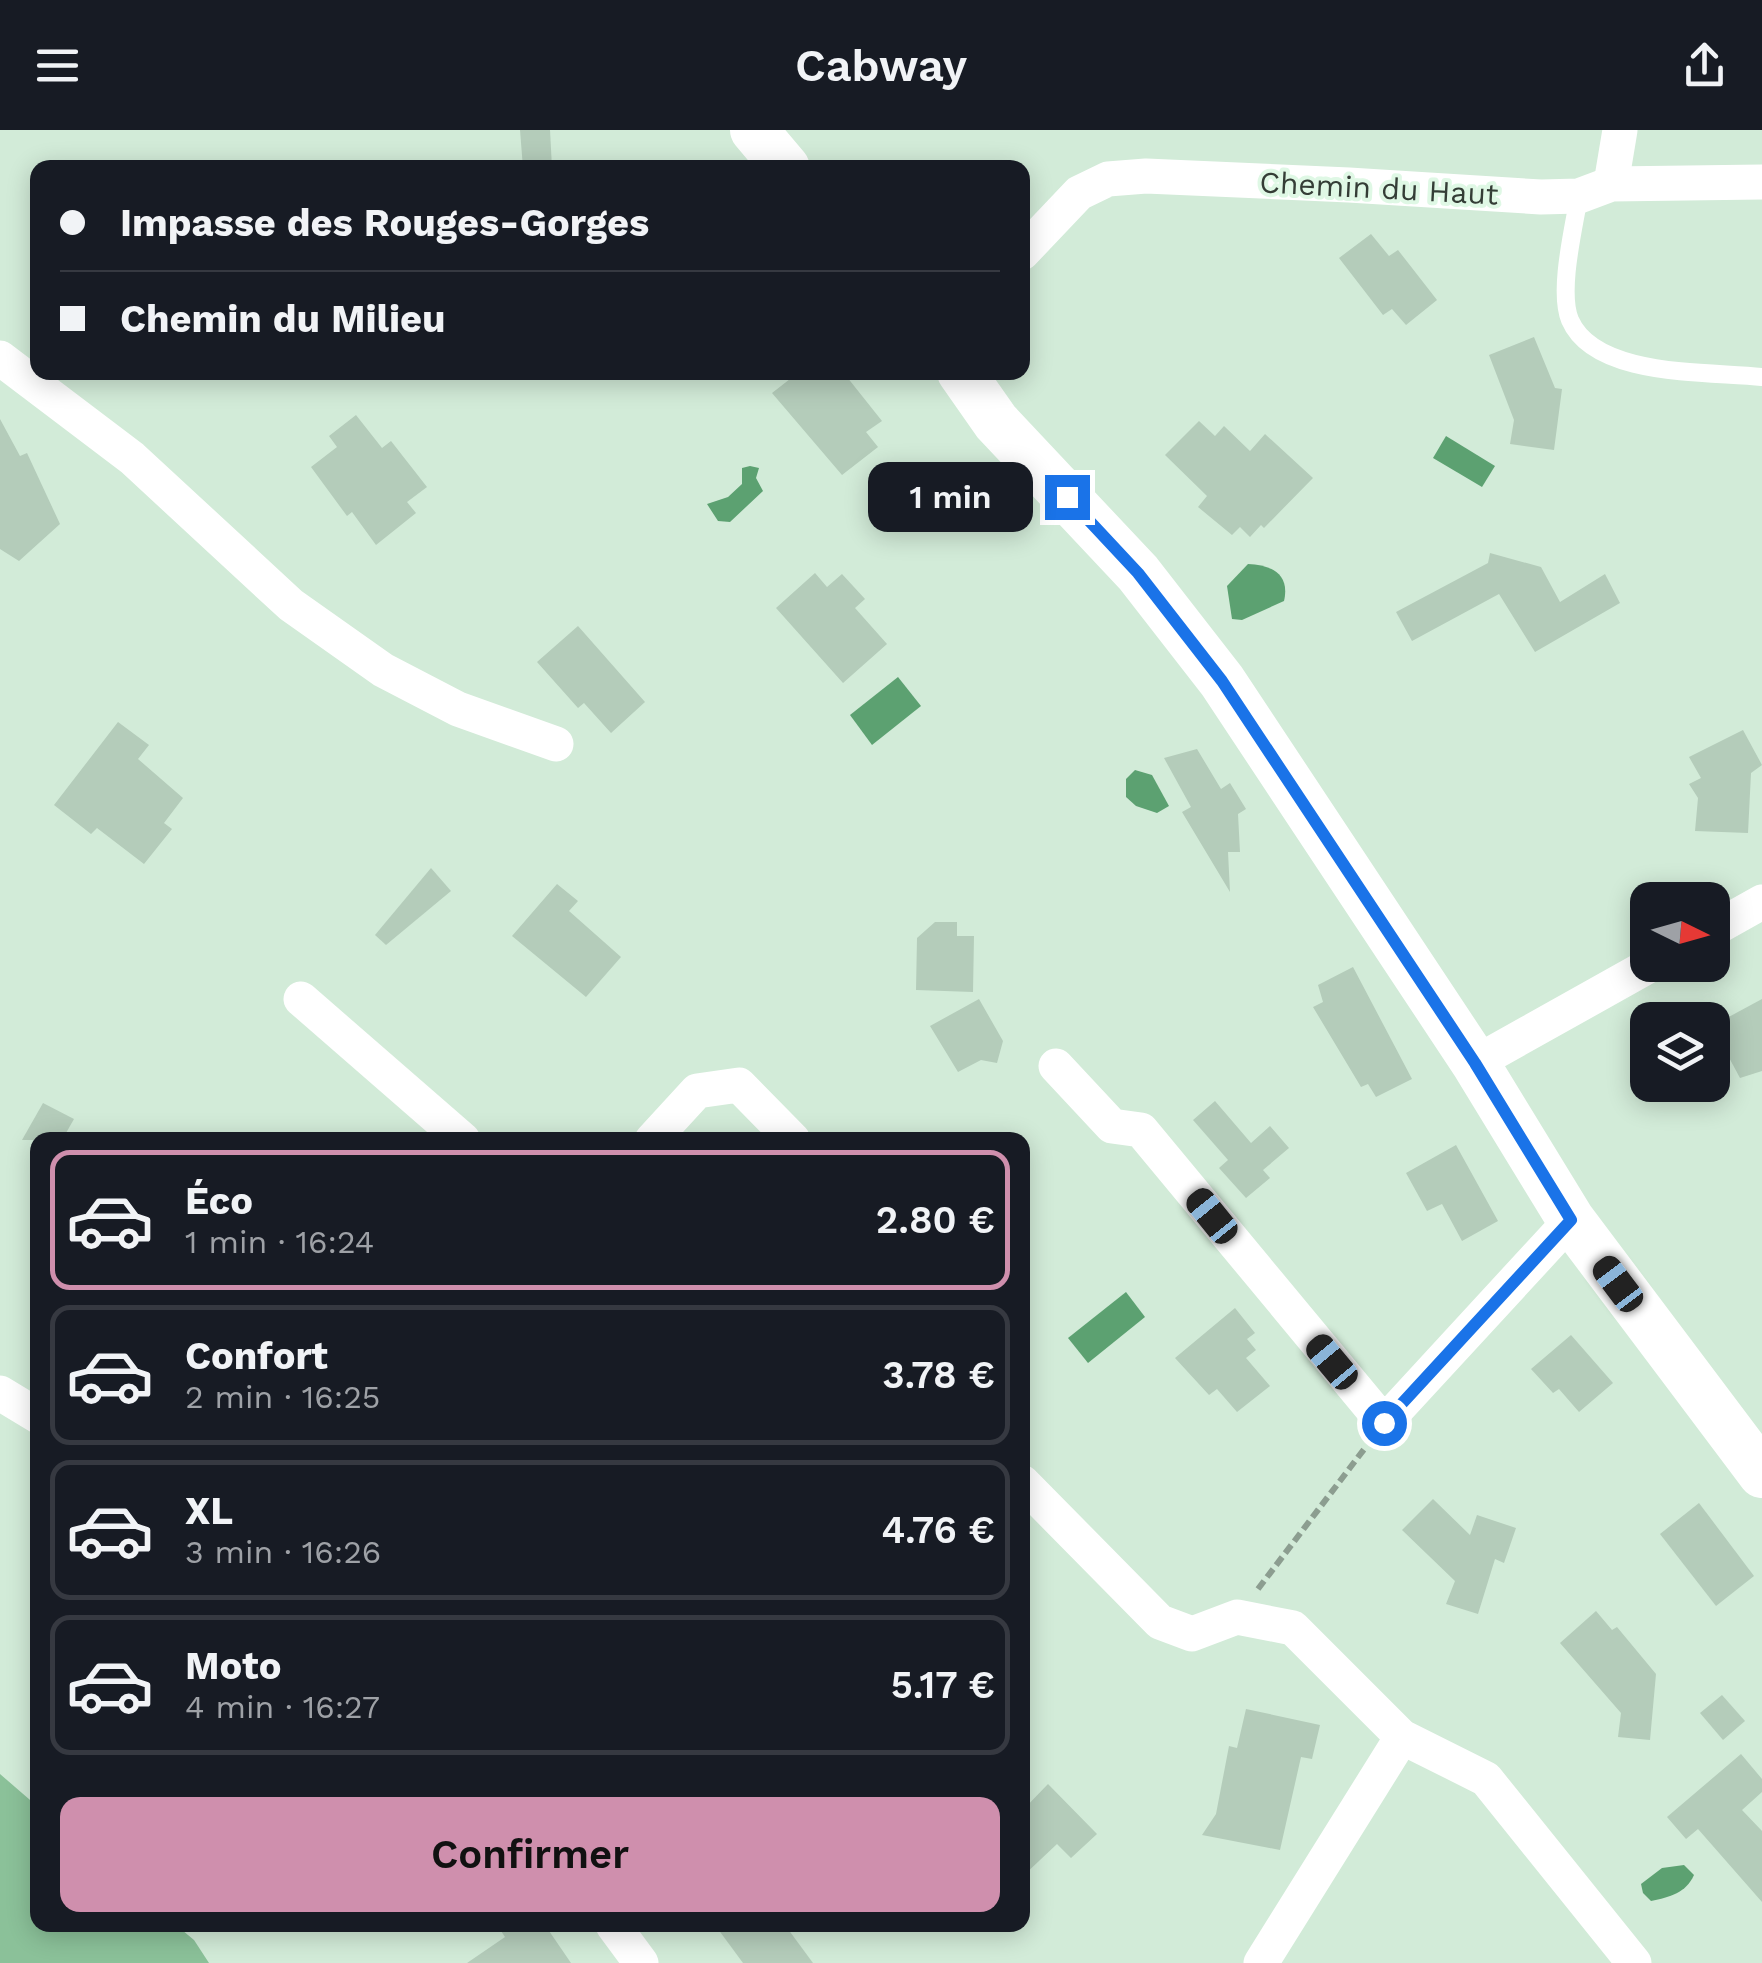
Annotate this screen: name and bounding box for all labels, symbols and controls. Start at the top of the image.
icon: menu [30,38,85,93]
icon: share [1677,38,1732,93]
text: Cabway [795,39,967,92]
street label: Chemin du Haut [1259,164,1500,212]
text: Impasse des Rouges-Gorges [120,201,649,245]
text: Chemin du Milieu [120,297,446,341]
callout: 1 min [867,462,1032,532]
route end [1045,475,1090,520]
text: 1 min [909,478,992,516]
north arrow [1630,882,1730,982]
map controls [1630,882,1730,1102]
button: layers [1630,1002,1730,1102]
icon: car [65,1175,155,1265]
text: Éco [185,1179,253,1223]
car [1181,1183,1243,1249]
text: 2.80 € [876,1198,995,1242]
text: 1 min · 16:24 [185,1223,374,1261]
car [1588,1251,1648,1317]
car [1301,1329,1363,1395]
icon: car [65,1330,155,1420]
text: Confort [185,1334,328,1378]
text: 3.78 € [882,1353,995,1397]
text: 2 min · 16:25 [185,1378,381,1416]
route start [1362,1401,1407,1446]
icon: car [65,1485,155,1575]
text: XL [185,1489,233,1533]
text: 4.76 € [881,1508,995,1552]
text: 3 min · 16:26 [185,1533,381,1571]
icon: car [65,1640,155,1730]
text: Moto [185,1644,281,1688]
text: 5.17 € [891,1663,995,1707]
text: 4 min · 16:27 [185,1688,380,1726]
button: Confirmer [60,1797,1000,1912]

